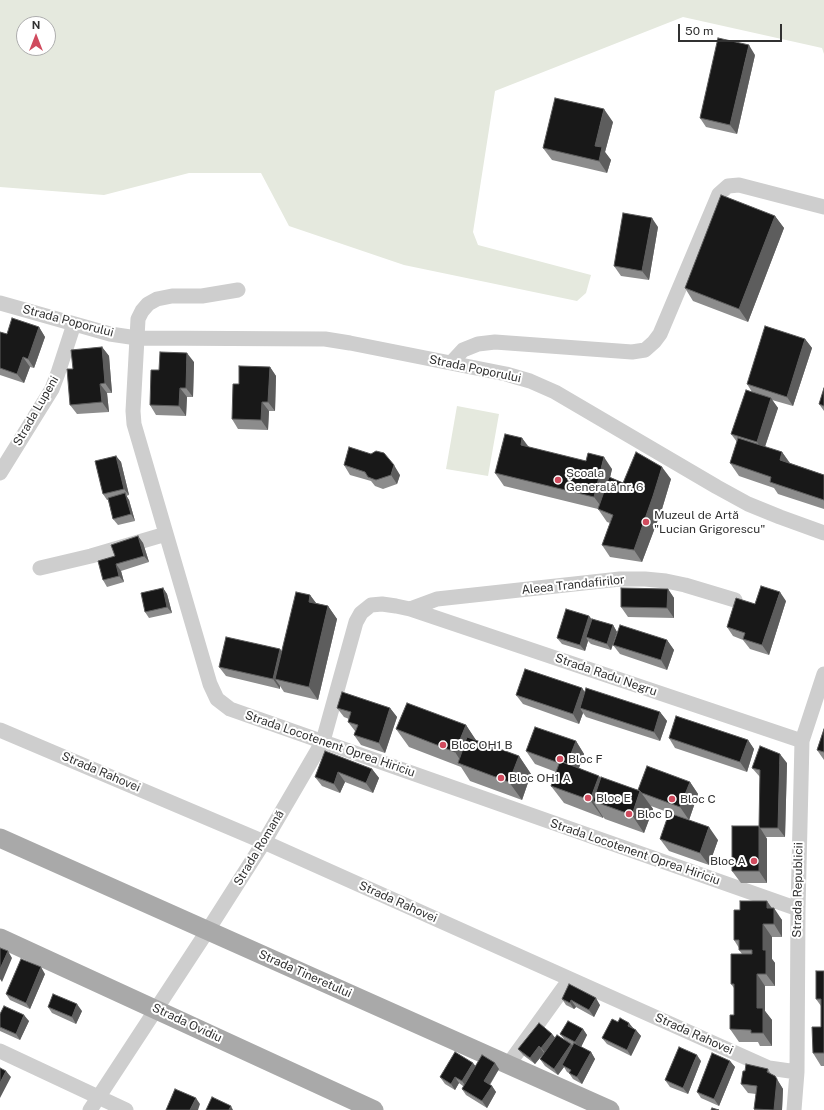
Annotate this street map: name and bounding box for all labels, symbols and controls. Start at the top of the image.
north arrow [16,16,56,56]
scale bar [680,16,784,42]
text: N [32,19,40,31]
text: 50 m [685,24,713,38]
street label: Strada Poporului [21,302,115,340]
street label: Strada Poporului [428,352,522,386]
street label: Strada Lupeni [10,374,62,448]
place label: Școala Generală nr. 6 [566,466,643,494]
marker: Școala Generală nr. 6 [553,475,563,485]
place label: Muzeul de Artă "Lucian Grigorescu" [654,508,765,536]
marker: Muzeul de Artă "Lucian Grigorescu" [641,517,651,527]
street label: Aleea Trandafirilor [521,572,625,598]
street label: Strada Radu Negru [553,651,659,699]
street label: Strada Locotenent Oprea Hiriciu [243,708,417,780]
place label: Bloc OH1 B [451,738,512,752]
marker: Bloc OH1 B [438,740,448,750]
street label: Strada Rahovei [59,749,143,795]
place label: Bloc F [568,752,603,766]
marker: Bloc F [555,754,565,764]
place label: Bloc OH1 A [509,771,571,785]
marker: Bloc OH1 A [496,773,506,783]
place label: Bloc E [596,791,631,805]
place label: Bloc C [680,792,716,806]
marker: Bloc E [583,793,593,803]
marker: Bloc C [667,794,677,804]
place label: Bloc D [637,807,673,821]
street label: Strada Romană [231,808,287,888]
marker: Bloc D [624,809,634,819]
street label: Strada Locotenent Oprea Hiriciu [548,816,722,888]
street label: Strada Republicii [790,842,806,938]
place label: Bloc A [710,854,746,868]
marker: Bloc A [749,856,759,866]
street label: Strada Rahovei [357,878,439,926]
street label: Strada Tineretului [256,947,354,1001]
street label: Strada Ovidiu [150,1001,224,1045]
street label: Strada Rahovei [653,1010,735,1058]

